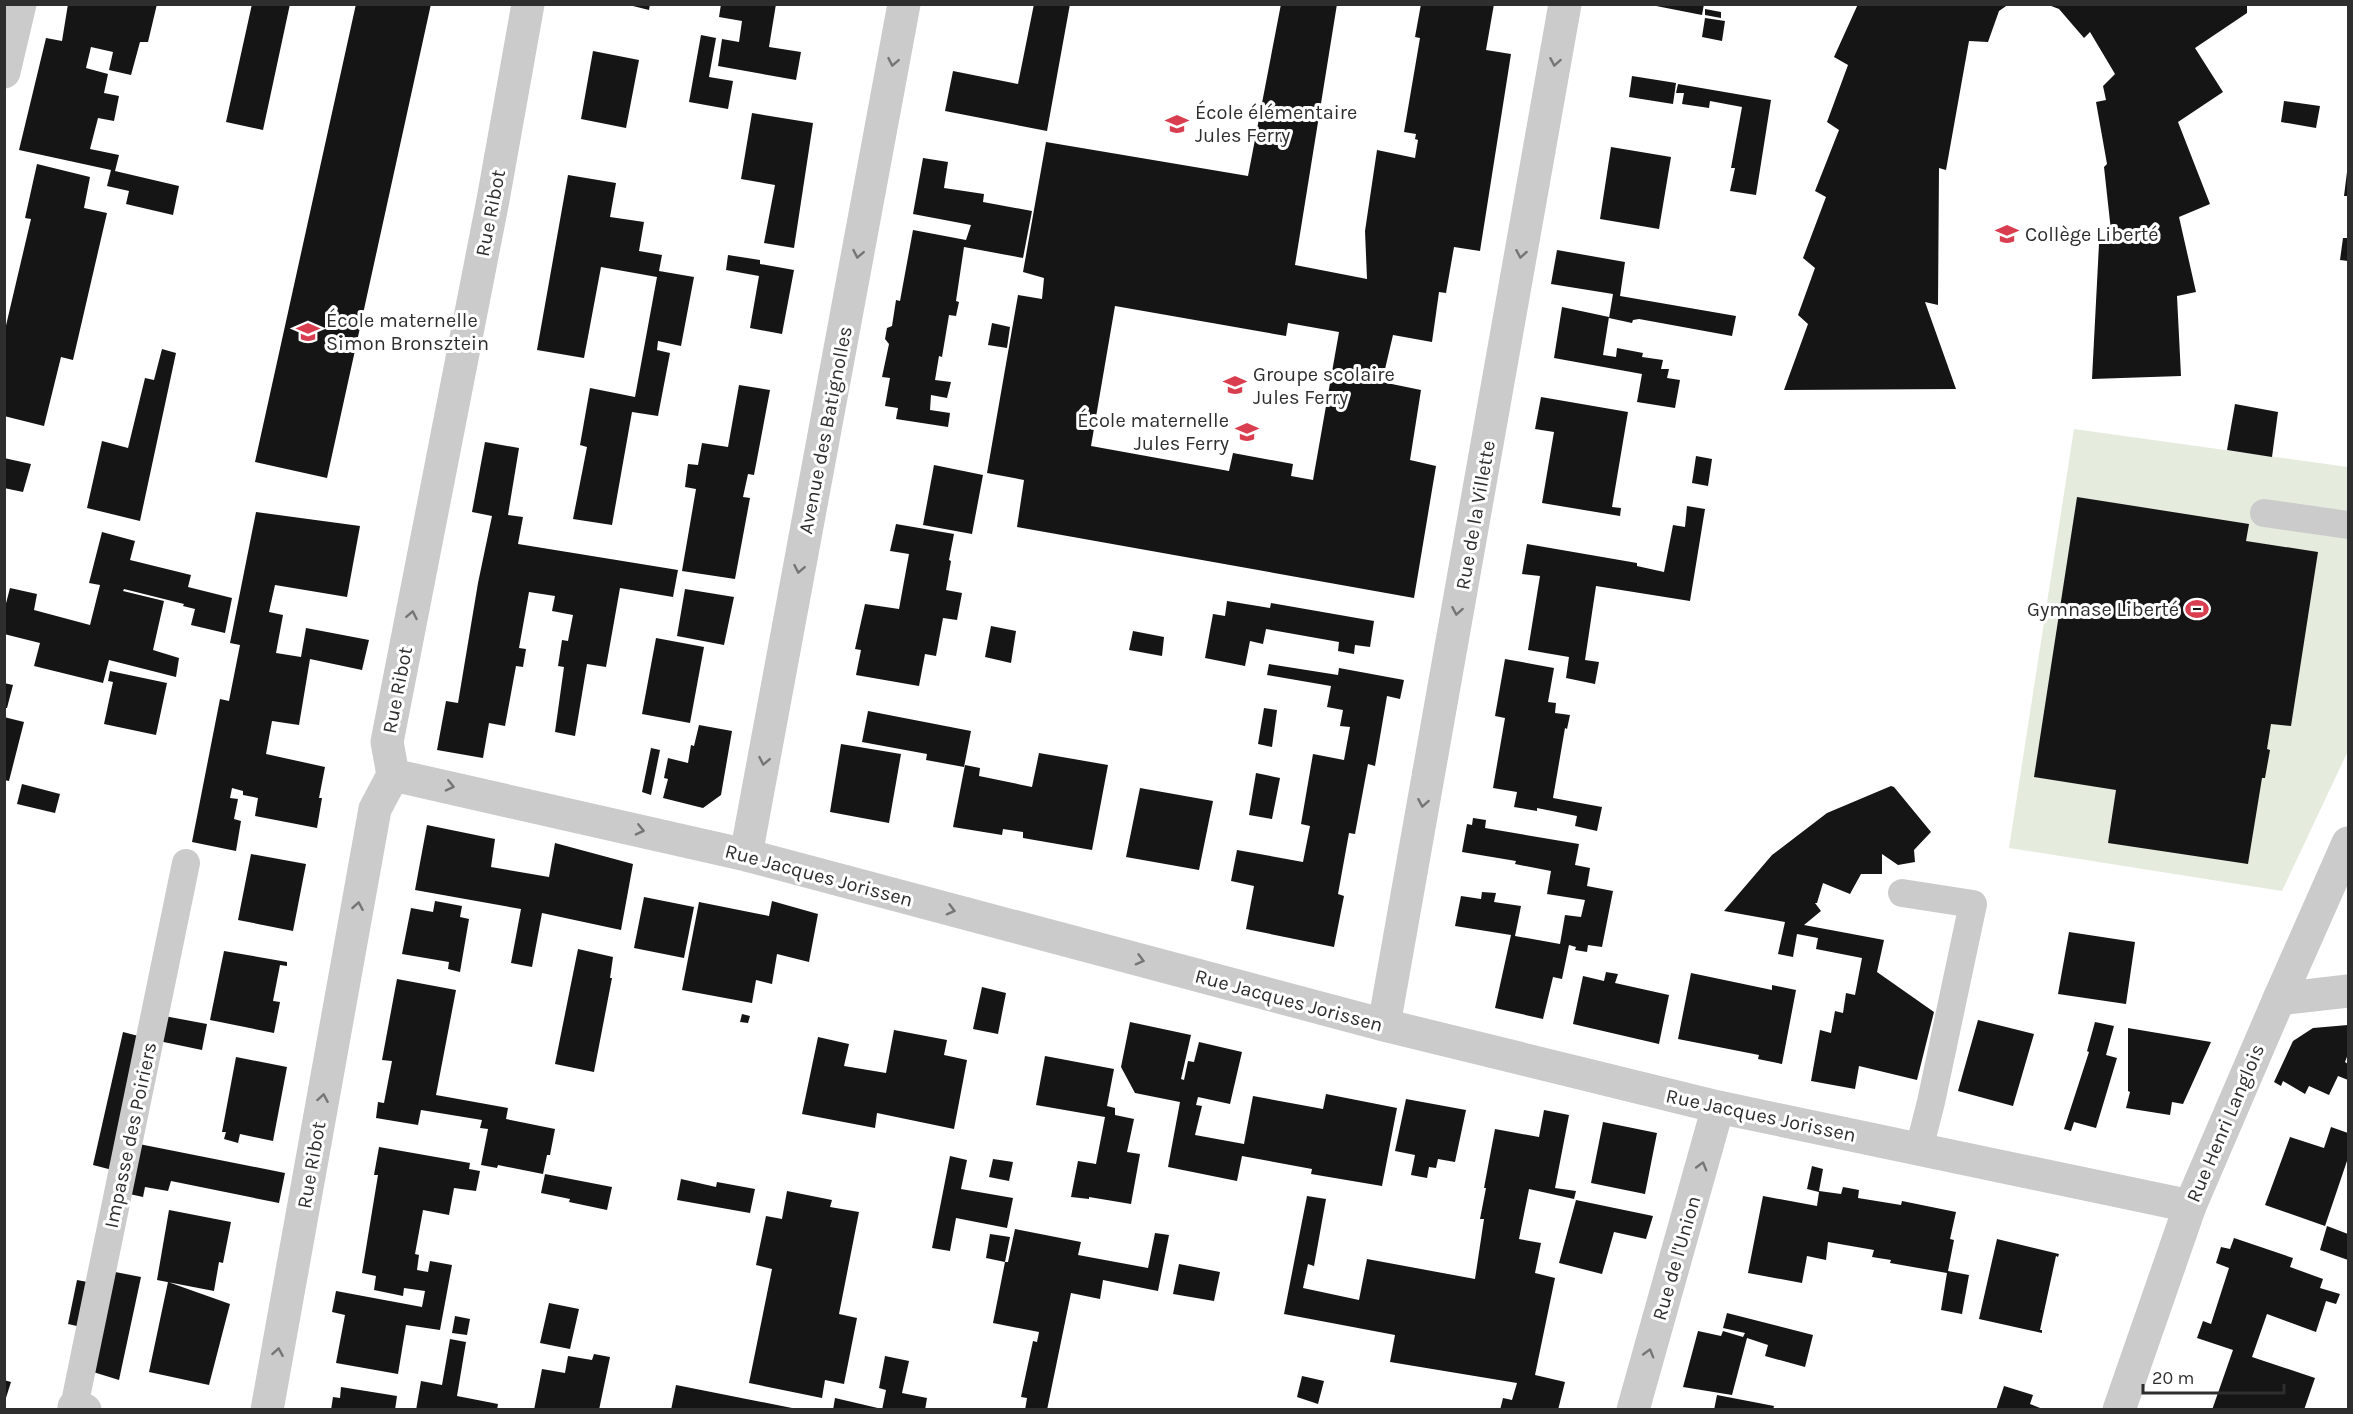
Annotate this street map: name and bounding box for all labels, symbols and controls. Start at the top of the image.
one-way arrow [887,57,900,67]
one-way arrow [1549,57,1562,67]
place label: École élémentaire Jules Ferry [1195,100,1357,147]
school or university icon: École élémentaire Jules Ferry [1164,111,1190,137]
street label: Rue Ribot [471,167,510,258]
school or university icon: Collège Liberté [1994,221,2020,247]
place label: Collège Liberté [2025,223,2158,246]
one-way arrow [852,249,864,258]
one-way arrow [1515,249,1528,259]
place label: École maternelle Simon Bronsztein [326,308,489,355]
school or university icon: École maternelle Simon Bronsztein [295,319,321,345]
street label: Avenue des Batignolles [794,324,857,536]
place label: Groupe scolaire Jules Ferry [1253,363,1395,409]
school or university icon: Groupe scolaire Jules Ferry [1222,372,1248,398]
place label: École maternelle Jules Ferry [1077,408,1229,455]
school or university icon: École maternelle Jules Ferry [1234,419,1260,445]
street label: Rue de la Villette [1451,438,1500,592]
one-way arrow [793,564,806,574]
sports icon: Gymnase Liberté [2184,596,2210,622]
place label: Gymnase Liberté [2027,598,2179,621]
one-way arrow [1452,607,1464,616]
one-way arrow [405,610,418,620]
street label: Rue Ribot [378,644,417,735]
one-way arrow [758,756,770,766]
one-way arrow [445,779,455,792]
one-way arrow [1417,798,1430,808]
one-way arrow [635,823,645,836]
street label: Rue Jacques Jorissen [722,839,915,912]
one-way arrow [351,901,364,911]
one-way arrow [946,902,956,915]
one-way arrow [1134,953,1144,965]
street label: Rue Jacques Jorissen [1192,964,1385,1037]
street label: Impasse des Poiriers [100,1040,161,1230]
street label: Rue Henri Langlois [2182,1041,2269,1206]
street label: Rue Jacques Jorissen [1664,1084,1858,1147]
one-way arrow [316,1093,329,1103]
street label: Rue Ribot [293,1119,331,1210]
one-way arrow [1695,1161,1707,1171]
street label: Rue de l'Union [1648,1193,1705,1323]
one-way arrow [271,1347,283,1357]
one-way arrow [1642,1348,1654,1359]
scale bar [2143,1357,2284,1395]
text: 20 m [2152,1367,2194,1389]

